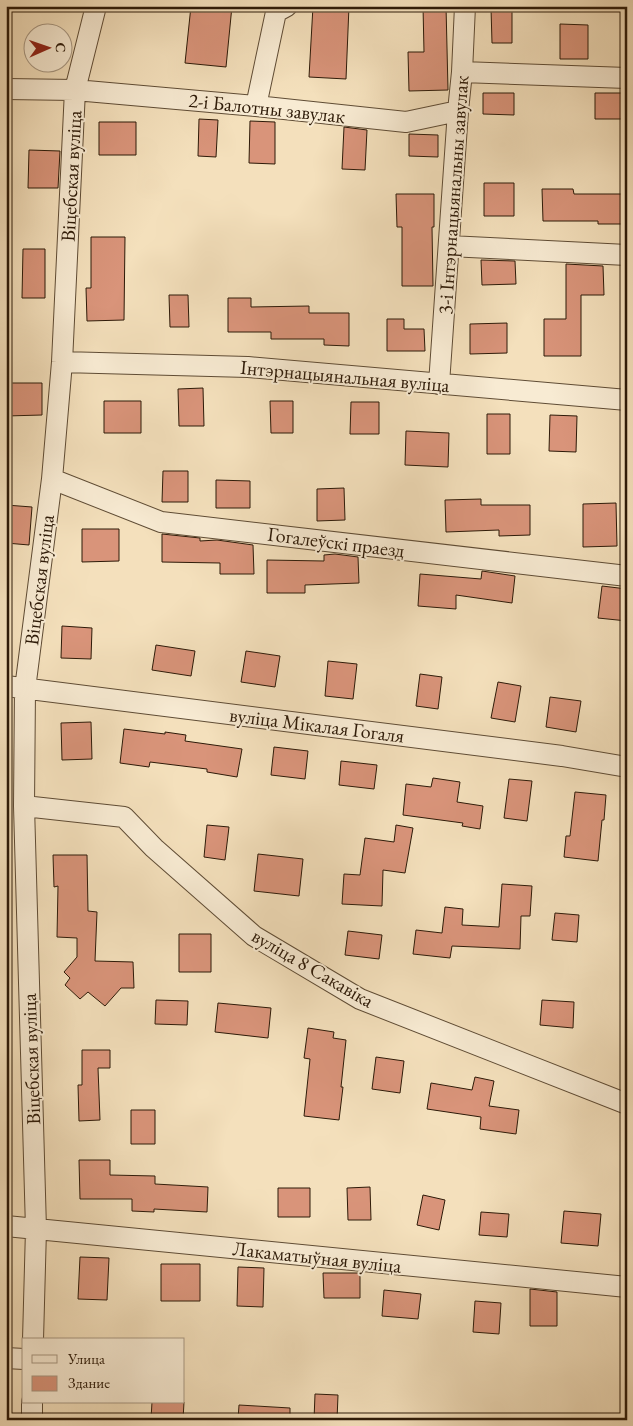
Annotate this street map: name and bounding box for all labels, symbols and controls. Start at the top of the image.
north arrow [22,22,72,72]
text: С [52,42,70,53]
street label: 3-і Інтэрнацыянальны завулак [432,74,474,315]
street label: 2-і Балотны завулак [187,87,347,129]
street label: Віцебская вуліца [55,110,87,242]
street label: Інтэрнацыянальная вуліца [239,354,451,398]
street label: Віцебская вуліца [18,513,60,647]
street label: Гогалеўскі праезд [266,521,406,563]
street label: вуліца Мікалая Гогаля [228,701,406,749]
street label: вуліца 8 Сакавіка [247,923,379,1013]
street label: Віцебская вуліца [16,993,46,1125]
street label: Лакаматыўная вуліца [231,1235,403,1279]
legend [22,1338,185,1404]
text: Улица [67,1349,105,1368]
text: Здание [68,1373,110,1392]

